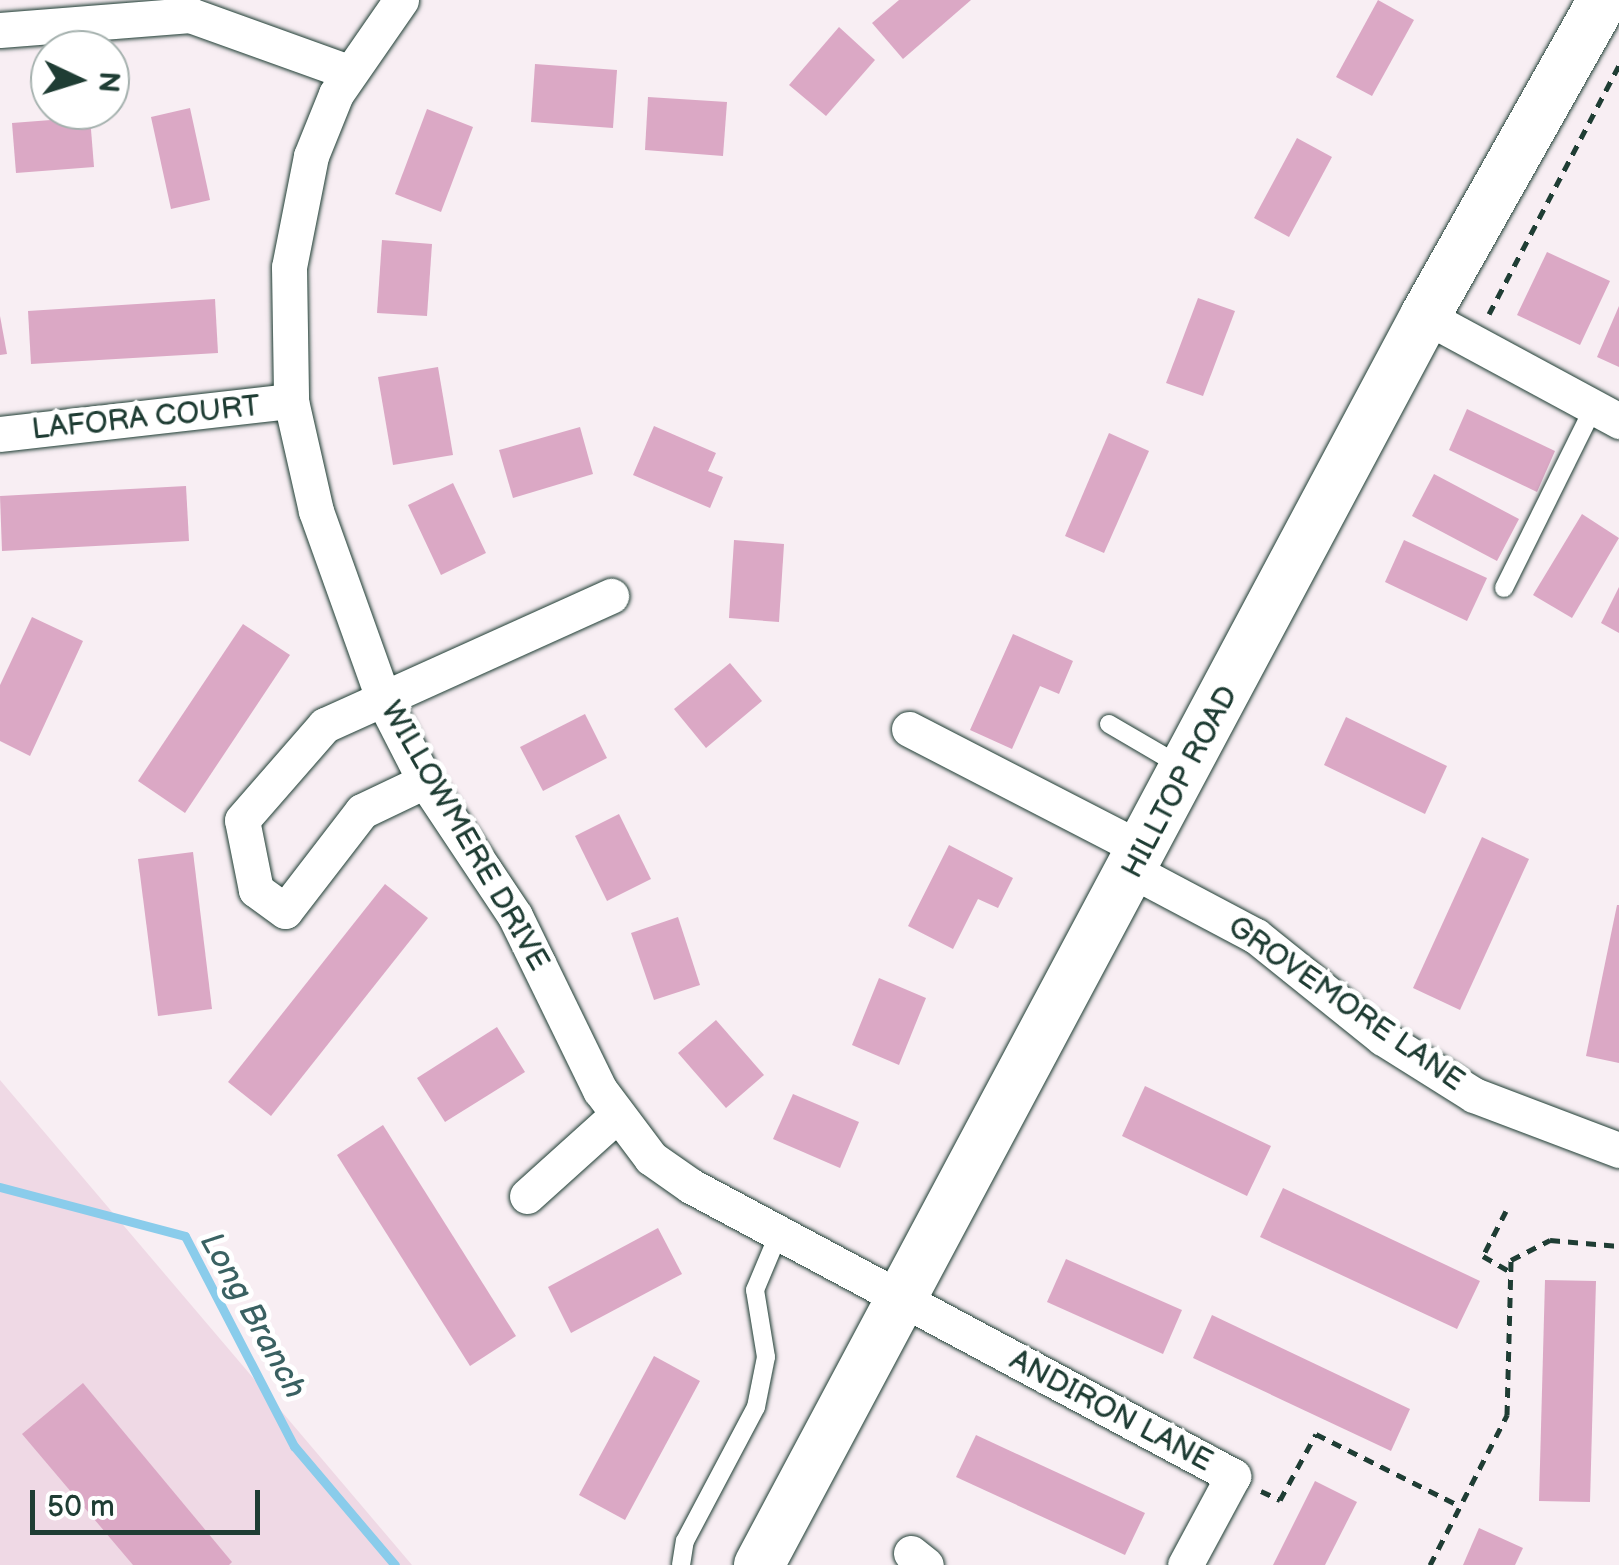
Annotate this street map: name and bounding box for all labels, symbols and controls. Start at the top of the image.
north arrow [30,30,130,130]
text: N [91,70,126,94]
street label: LAFORA COURT [30,388,262,448]
street label: HILLTOP ROAD [1114,680,1246,884]
street label: WILLOWMERE DRIVE [373,695,557,977]
street label: GROVEMORE LANE [1221,909,1471,1099]
water label: Long Branch [191,1226,313,1406]
street label: ANDIRON LANE [1003,1342,1219,1480]
scale bar [35,1470,265,1532]
text: 50 m [47,1489,115,1525]

